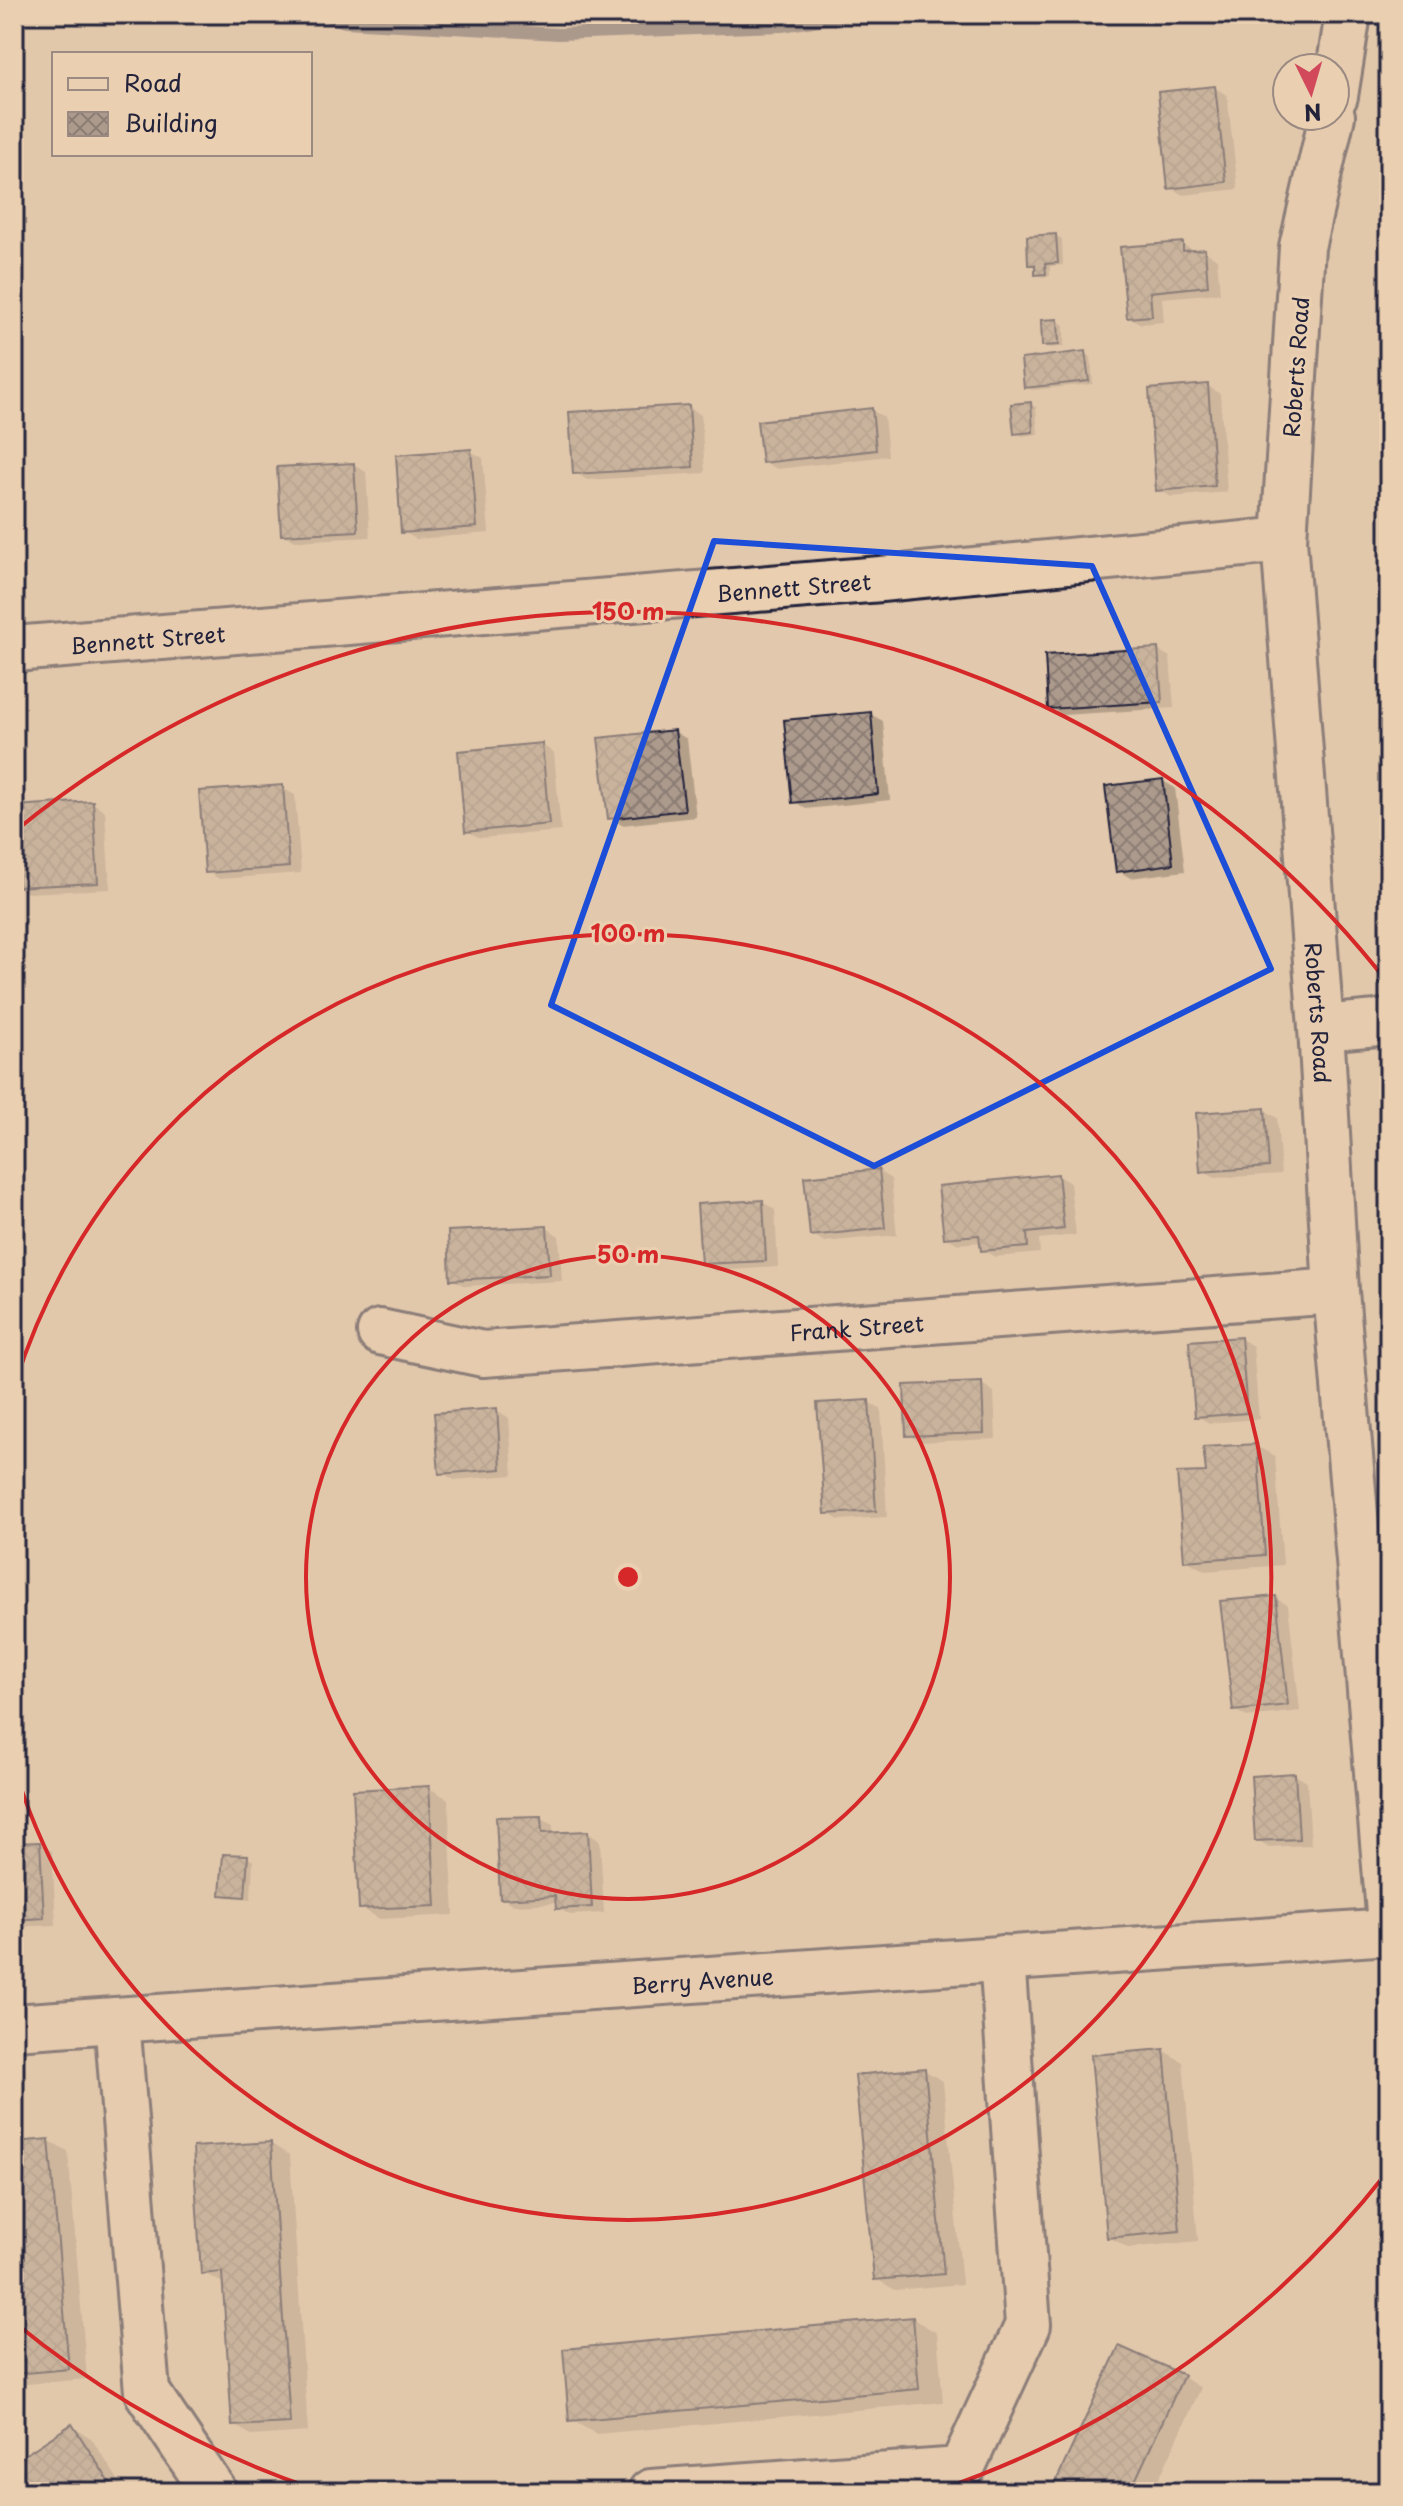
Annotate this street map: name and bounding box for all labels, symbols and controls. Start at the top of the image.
legend [52,52,312,156]
north arrow [1271,52,1351,132]
text: Road [124,64,182,100]
text: N [1303,96,1323,131]
text: Building [124,104,218,140]
street label: Roberts Road [1274,295,1316,439]
street label: Bennett Street [715,563,872,609]
text: 150 m [592,592,664,628]
street label: Bennett Street [69,616,226,661]
text: 100 m [591,914,665,950]
street label: Roberts Road [1298,941,1341,1084]
text: 50 m [597,1235,659,1271]
street label: Frank Street [788,1305,925,1348]
centre of rings [614,1563,642,1591]
street label: Berry Avenue [630,1958,775,2001]

